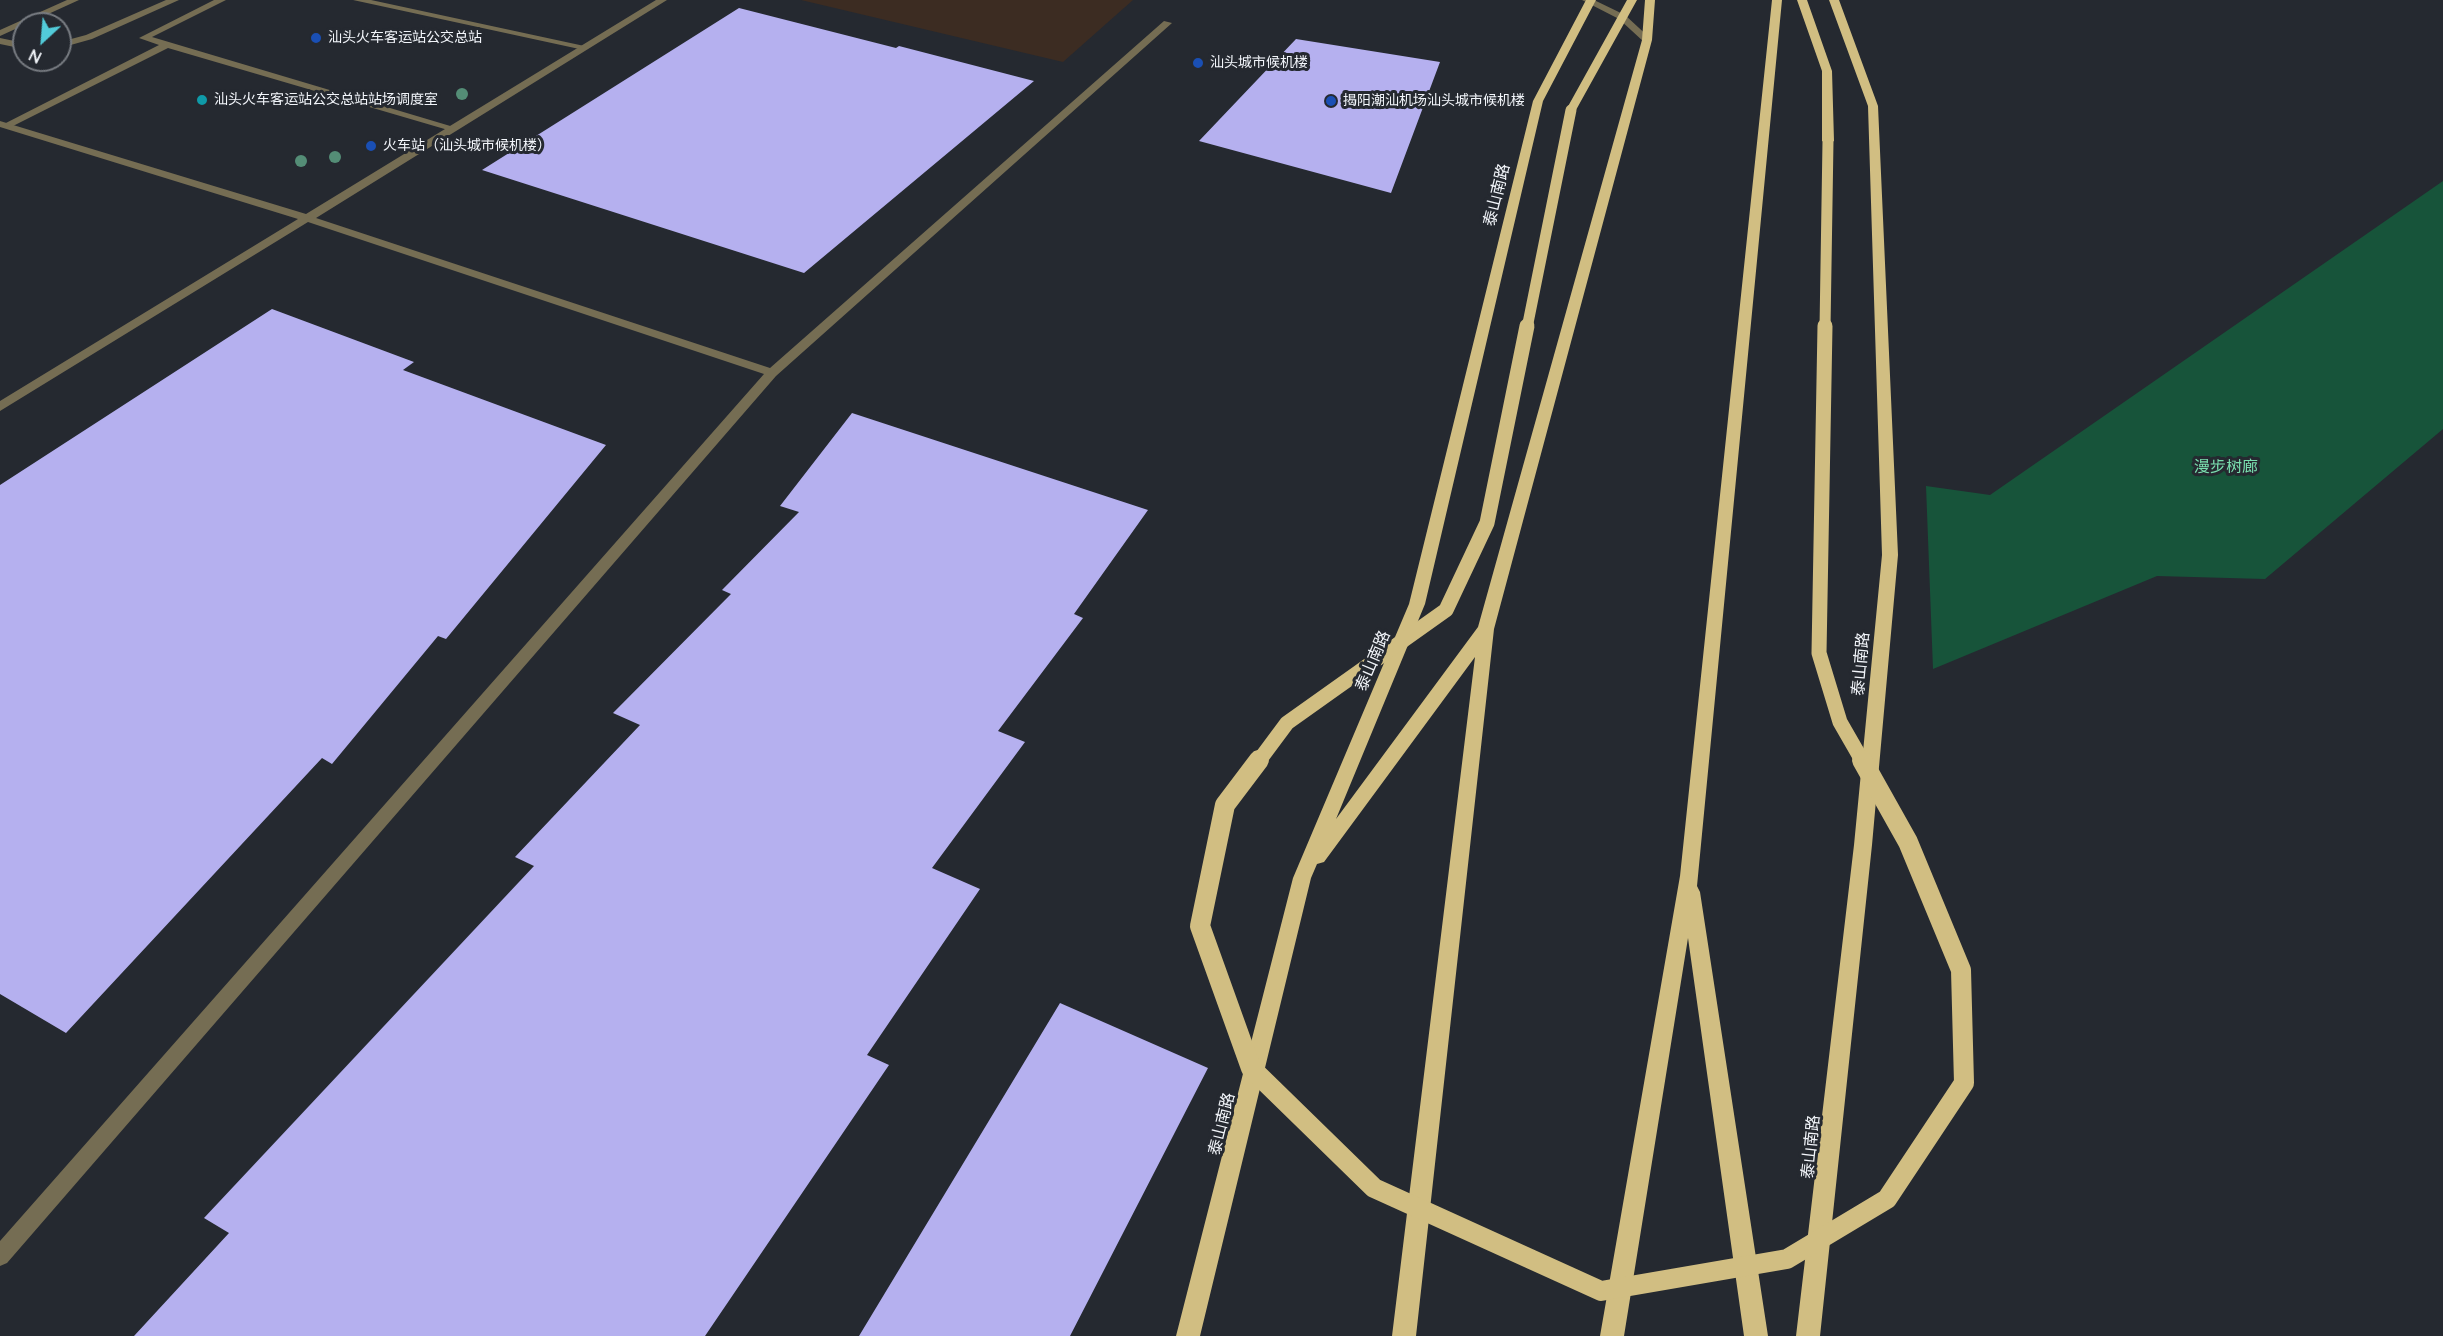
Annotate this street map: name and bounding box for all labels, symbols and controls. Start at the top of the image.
north arrow [12,12,72,72]
place label: 汕头火车客运站公交总站 [328,30,482,46]
marker: 汕头火车客运站公交总站 [309,31,323,45]
text: N [25,45,45,68]
place label: 汕头城市候机楼 [1210,55,1308,71]
marker: 汕头城市候机楼 [1191,56,1205,70]
place label: 汕头火车客运站公交总站站场调度室 [214,92,438,108]
marker: 汕头火车客运站公交总站站场调度室 [195,93,209,107]
place label: 揭阳潮汕机场汕头城市候机楼 [1343,93,1525,109]
marker: 揭阳潮汕机场汕头城市候机楼 [1324,94,1338,108]
place label: 火车站（汕头城市候机楼） [383,138,551,154]
marker: 火车站（汕头城市候机楼） [364,139,378,153]
street label: 泰山南路 [1480,162,1514,228]
park label: 漫步树廊 [2194,457,2258,477]
street label: 泰山南路 [1352,628,1394,694]
street label: 泰山南路 [1849,631,1873,697]
street label: 泰山南路 [1205,1091,1239,1157]
street label: 泰山南路 [1798,1114,1824,1180]

